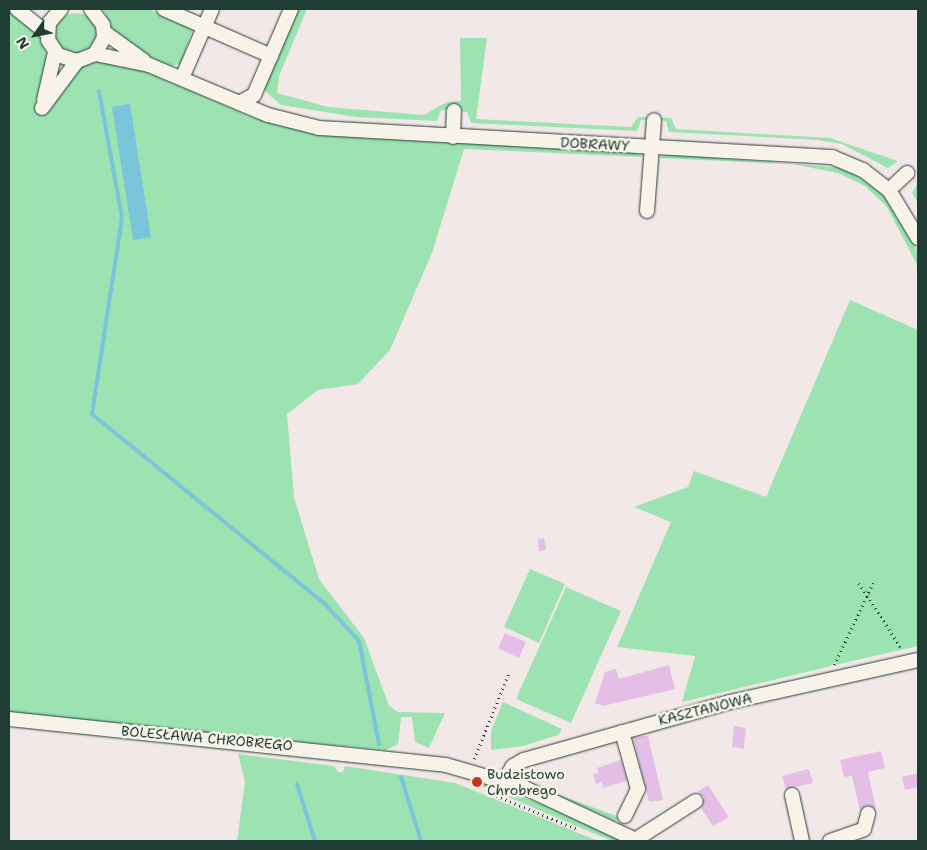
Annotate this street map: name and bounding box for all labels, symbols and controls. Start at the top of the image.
north arrow [10,10,60,60]
text: N [12,34,33,53]
street label: DOBRAWY [560,134,630,154]
street label: KASZTANOWA [656,689,754,729]
street label: BOLESŁAWA CHROBREGO [120,722,294,754]
place label: Budzistowo Chrobrego [487,766,565,799]
marker: Budzistowo Chrobrego [471,776,483,788]

